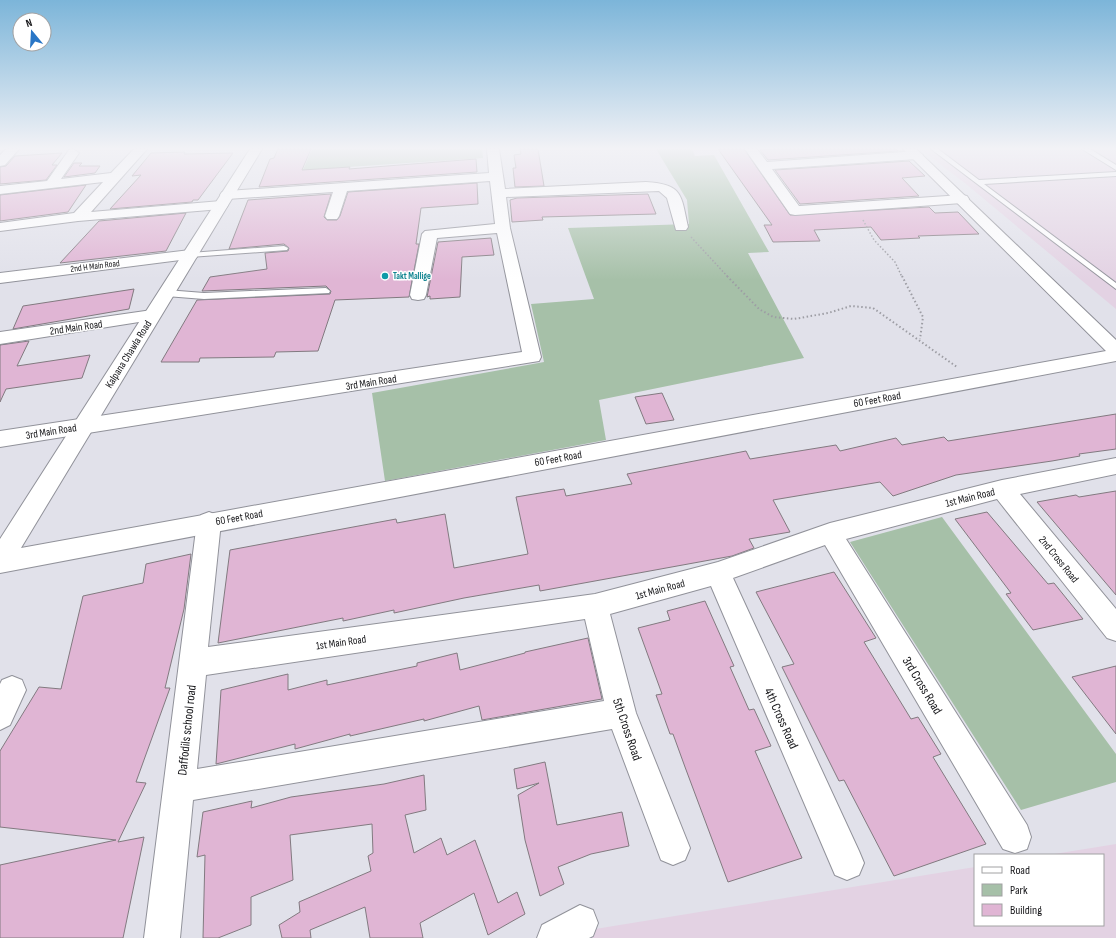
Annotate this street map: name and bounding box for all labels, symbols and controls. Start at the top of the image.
north arrow [12,12,52,52]
text: N [24,16,34,30]
street label: 2nd H Main Road [70,258,121,275]
marker: Takt Mallige [380,271,390,281]
place label: Takt Mallige [393,271,431,282]
street label: 2nd Main Road [49,317,104,338]
street label: Kalpana Chawla Road [102,318,155,391]
street label: 3rd Main Road [345,372,398,393]
street label: 60 Feet Road [852,389,902,410]
street label: 3rd Main Road [25,421,78,442]
street label: 60 Feet Road [533,448,583,469]
street label: 1st Main Road [944,485,997,510]
street label: 60 Feet Road [214,507,264,528]
street label: 2nd Cross Road [1036,533,1082,586]
street label: 1st Main Road [634,577,687,602]
street label: 1st Main Road [315,632,367,652]
street label: 3rd Cross Road [899,654,946,717]
street label: Daffodils school road [174,684,200,776]
street label: 4th Cross Road [761,685,802,751]
street label: 5th Cross Road [609,696,645,763]
legend [974,854,1104,926]
text: Road [1010,863,1030,878]
text: Park [1010,883,1028,898]
text: Building [1010,903,1042,918]

